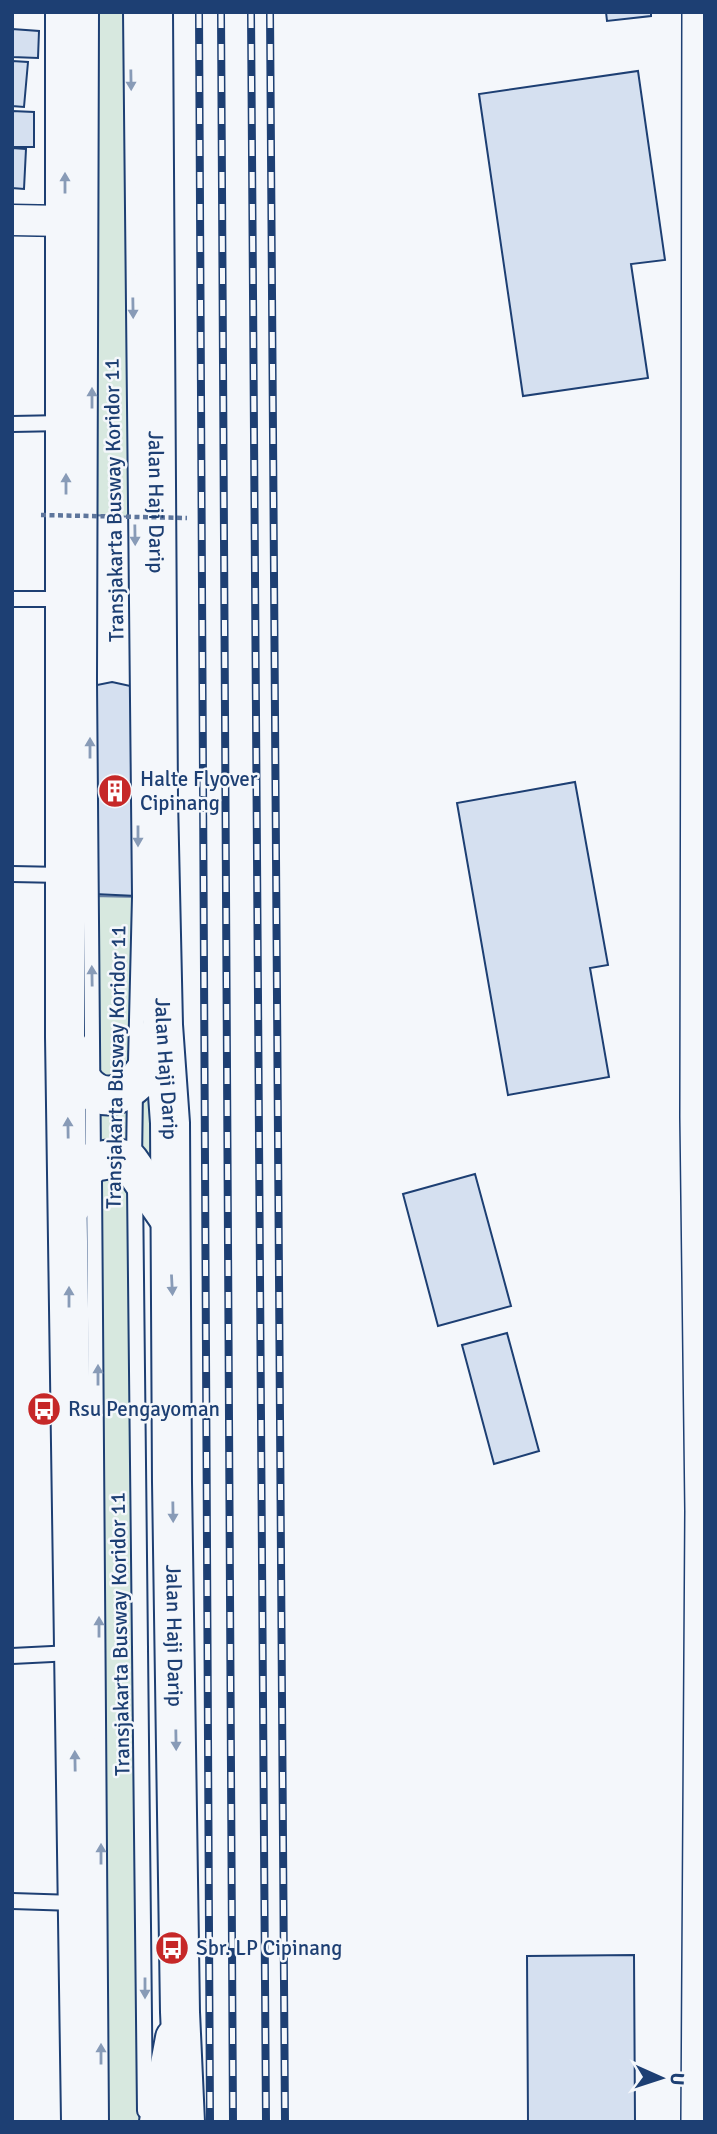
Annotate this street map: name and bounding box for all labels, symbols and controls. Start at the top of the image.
one-way arrow [125,70,137,92]
one-way arrow [59,172,71,194]
one-way arrow [127,297,139,319]
street label: Transjakarta Busway Koridor 11 [99,358,129,642]
one-way arrow [86,387,98,409]
street label: Jalan Haji Darip [143,431,170,573]
one-way arrow [60,473,72,495]
one-way arrow [129,525,141,547]
one-way arrow [84,737,96,759]
place label: Halte Flyover Cipinang [140,766,258,816]
building icon: Halte Flyover Cipinang [96,772,134,810]
one-way arrow [132,826,144,848]
street label: Transjakarta Busway Koridor 11 [101,925,131,1209]
one-way arrow [86,964,98,986]
street label: Jalan Haji Darip [149,997,183,1140]
one-way arrow [62,1117,73,1139]
one-way arrow [166,1274,177,1296]
one-way arrow [63,1285,75,1307]
one-way arrow [92,1364,104,1386]
bus stop icon: Rsu Pengayoman [25,1390,63,1428]
place label: Rsu Pengayoman [68,1396,220,1422]
street label: Transjakarta Busway Koridor 11 [105,1492,135,1776]
one-way arrow [167,1502,178,1524]
street label: Jalan Haji Darip [160,1564,188,1707]
one-way arrow [94,1616,105,1638]
one-way arrow [170,1729,182,1751]
one-way arrow [69,1750,81,1772]
one-way arrow [95,1843,107,1865]
bus stop icon: Sbr. LP Cipinang [153,1929,191,1967]
place label: Sbr. LP Cipinang [196,1935,342,1961]
one-way arrow [139,1977,151,1999]
one-way arrow [95,2042,107,2064]
north arrow [626,2043,696,2113]
text: U [665,2072,689,2086]

